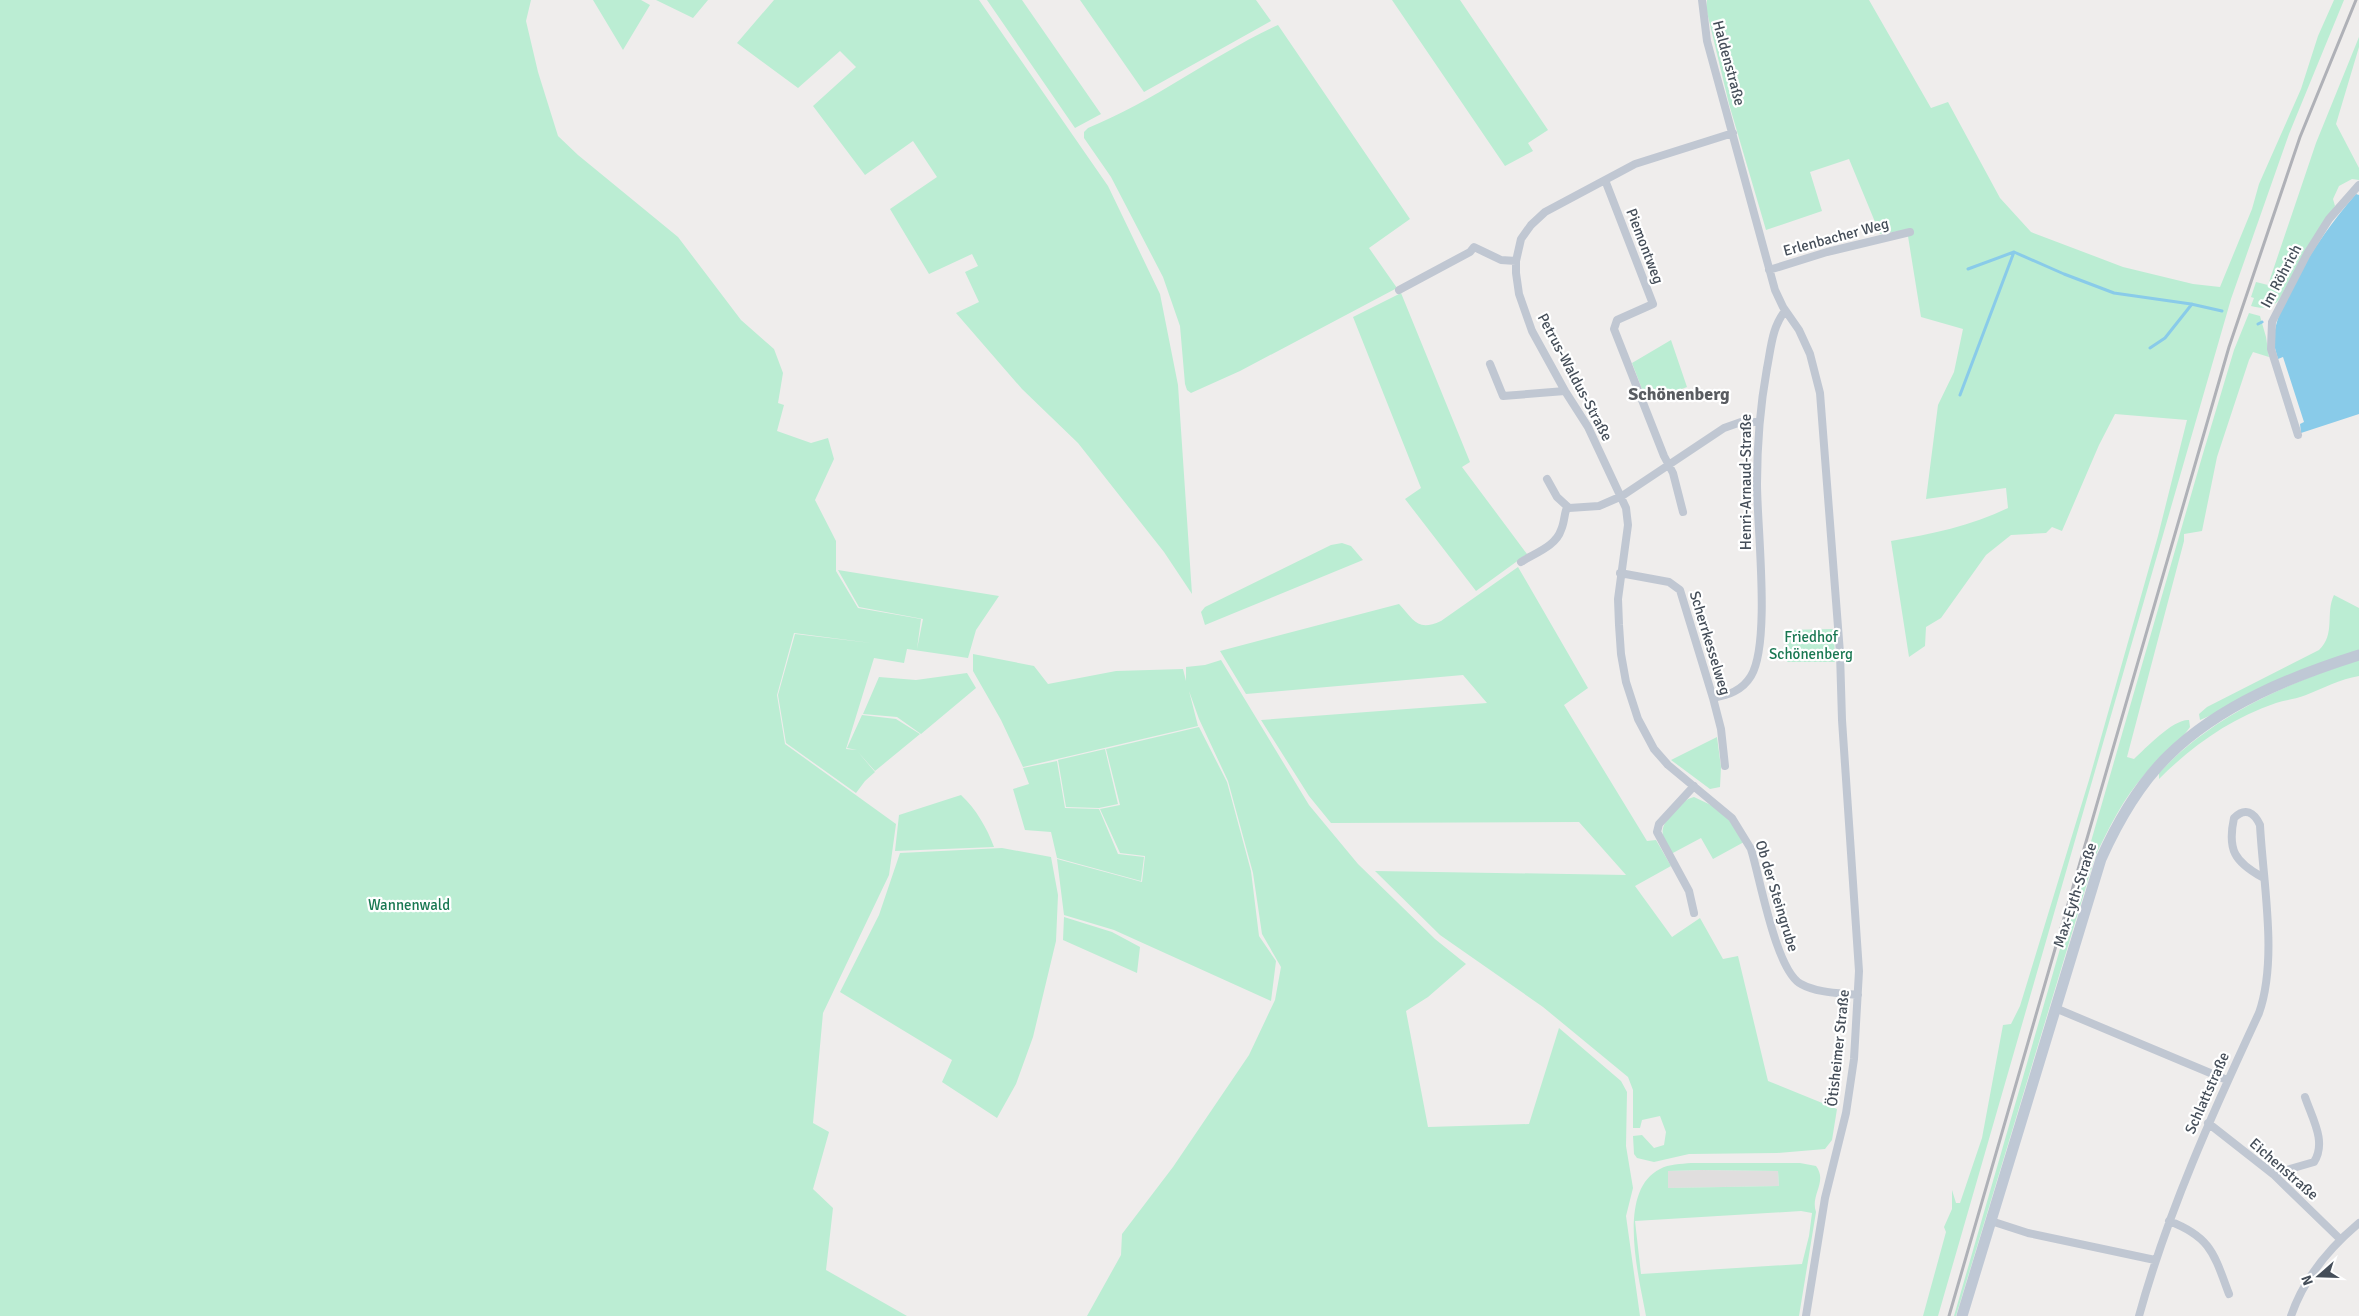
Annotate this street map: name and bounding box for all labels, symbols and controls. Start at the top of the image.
street label: Haldenstraße [1709,18,1749,108]
street label: Piemontweg [1622,206,1668,286]
street label: Erlenbacher Weg [1781,214,1891,260]
street label: Im Röhrich [2257,241,2305,311]
street label: Petrus-Waldus-Straße [1534,310,1616,444]
district label: Schönenberg [1628,383,1730,405]
street label: Henri-Arnaud-Straße [1737,414,1755,550]
street label: Scherrkesselweg [1686,589,1734,697]
park label: Friedhof Schönenberg [1769,628,1853,663]
street label: Ob der Steingrube [1751,838,1803,954]
street label: Max-Eyth-Straße [2050,840,2100,950]
park label: Wannenwald [368,896,450,914]
street label: Ötisheimer Straße [1823,989,1853,1107]
street label: Schlattstraße [2181,1049,2233,1137]
street label: Eichenstraße [2246,1134,2322,1204]
north arrow [2294,1251,2344,1301]
text: N [2298,1273,2317,1288]

